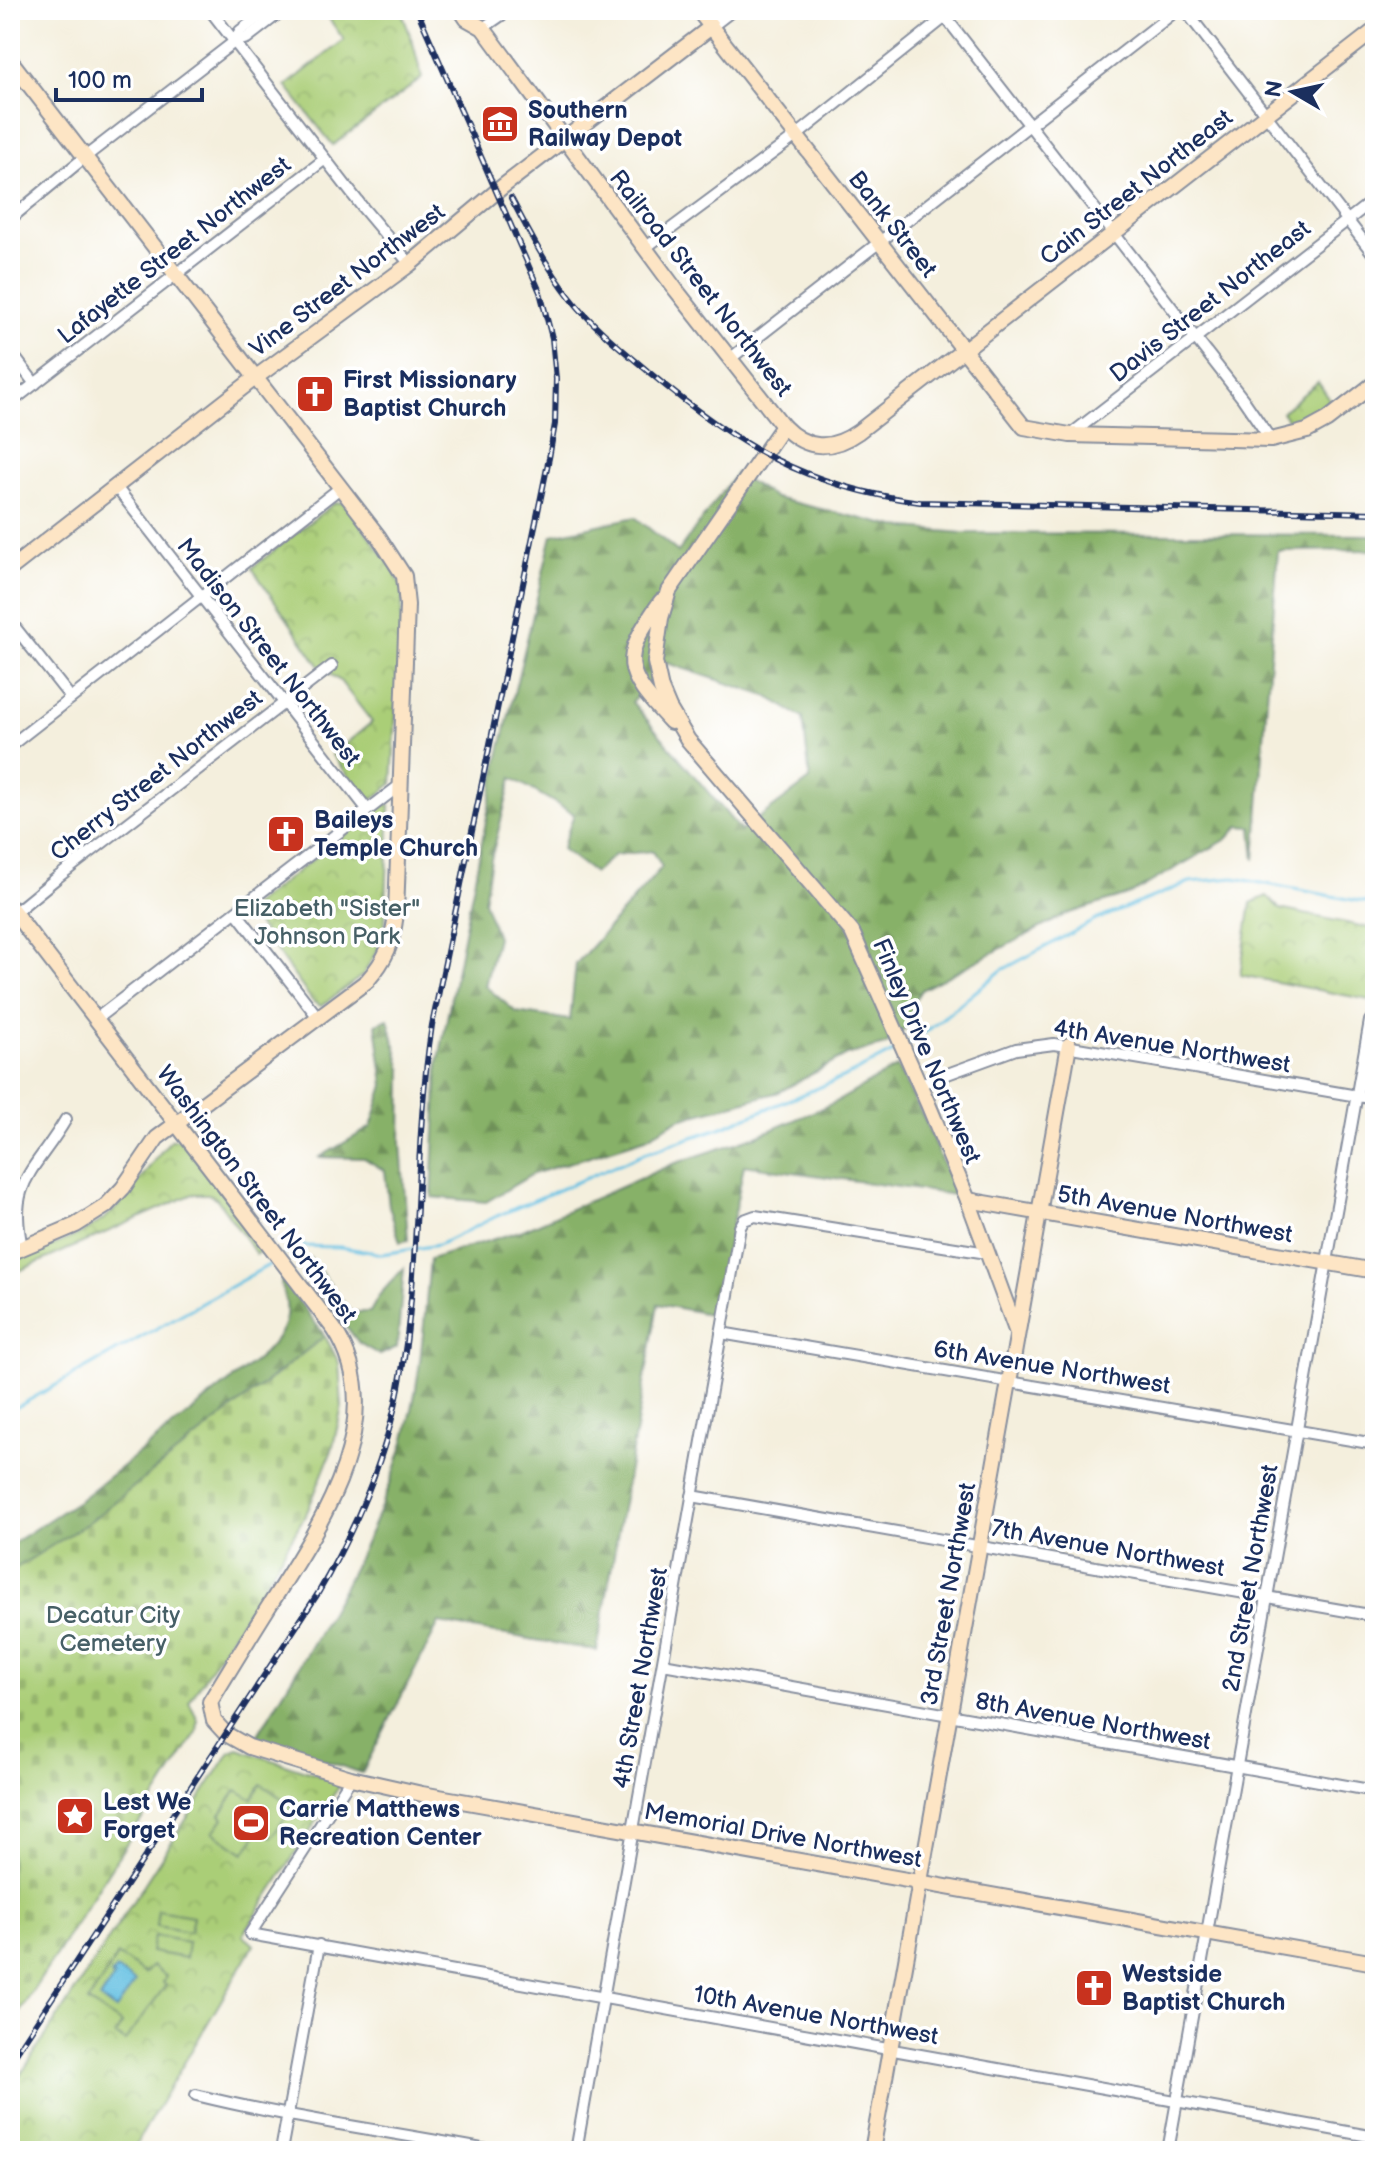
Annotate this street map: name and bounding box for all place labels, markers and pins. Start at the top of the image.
place label: Southern Railway Depot [528,96,682,153]
museum icon: Southern Railway Depot [479,103,521,145]
place label: First Missionary Baptist Church [343,366,516,423]
church icon: First Missionary Baptist Church [294,373,336,415]
place label: Baileys Temple Church [314,806,478,863]
church icon: Baileys Temple Church [265,813,307,855]
place label: Lest We Forget [103,1788,191,1845]
place icon: Lest We Forget [54,1795,96,1837]
place label: Carrie Matthews Recreation Center [279,1795,482,1852]
sports icon: Carrie Matthews Recreation Center [230,1802,272,1844]
place label: Westside Baptist Church [1122,1960,1285,2017]
church icon: Westside Baptist Church [1073,1967,1115,2009]

